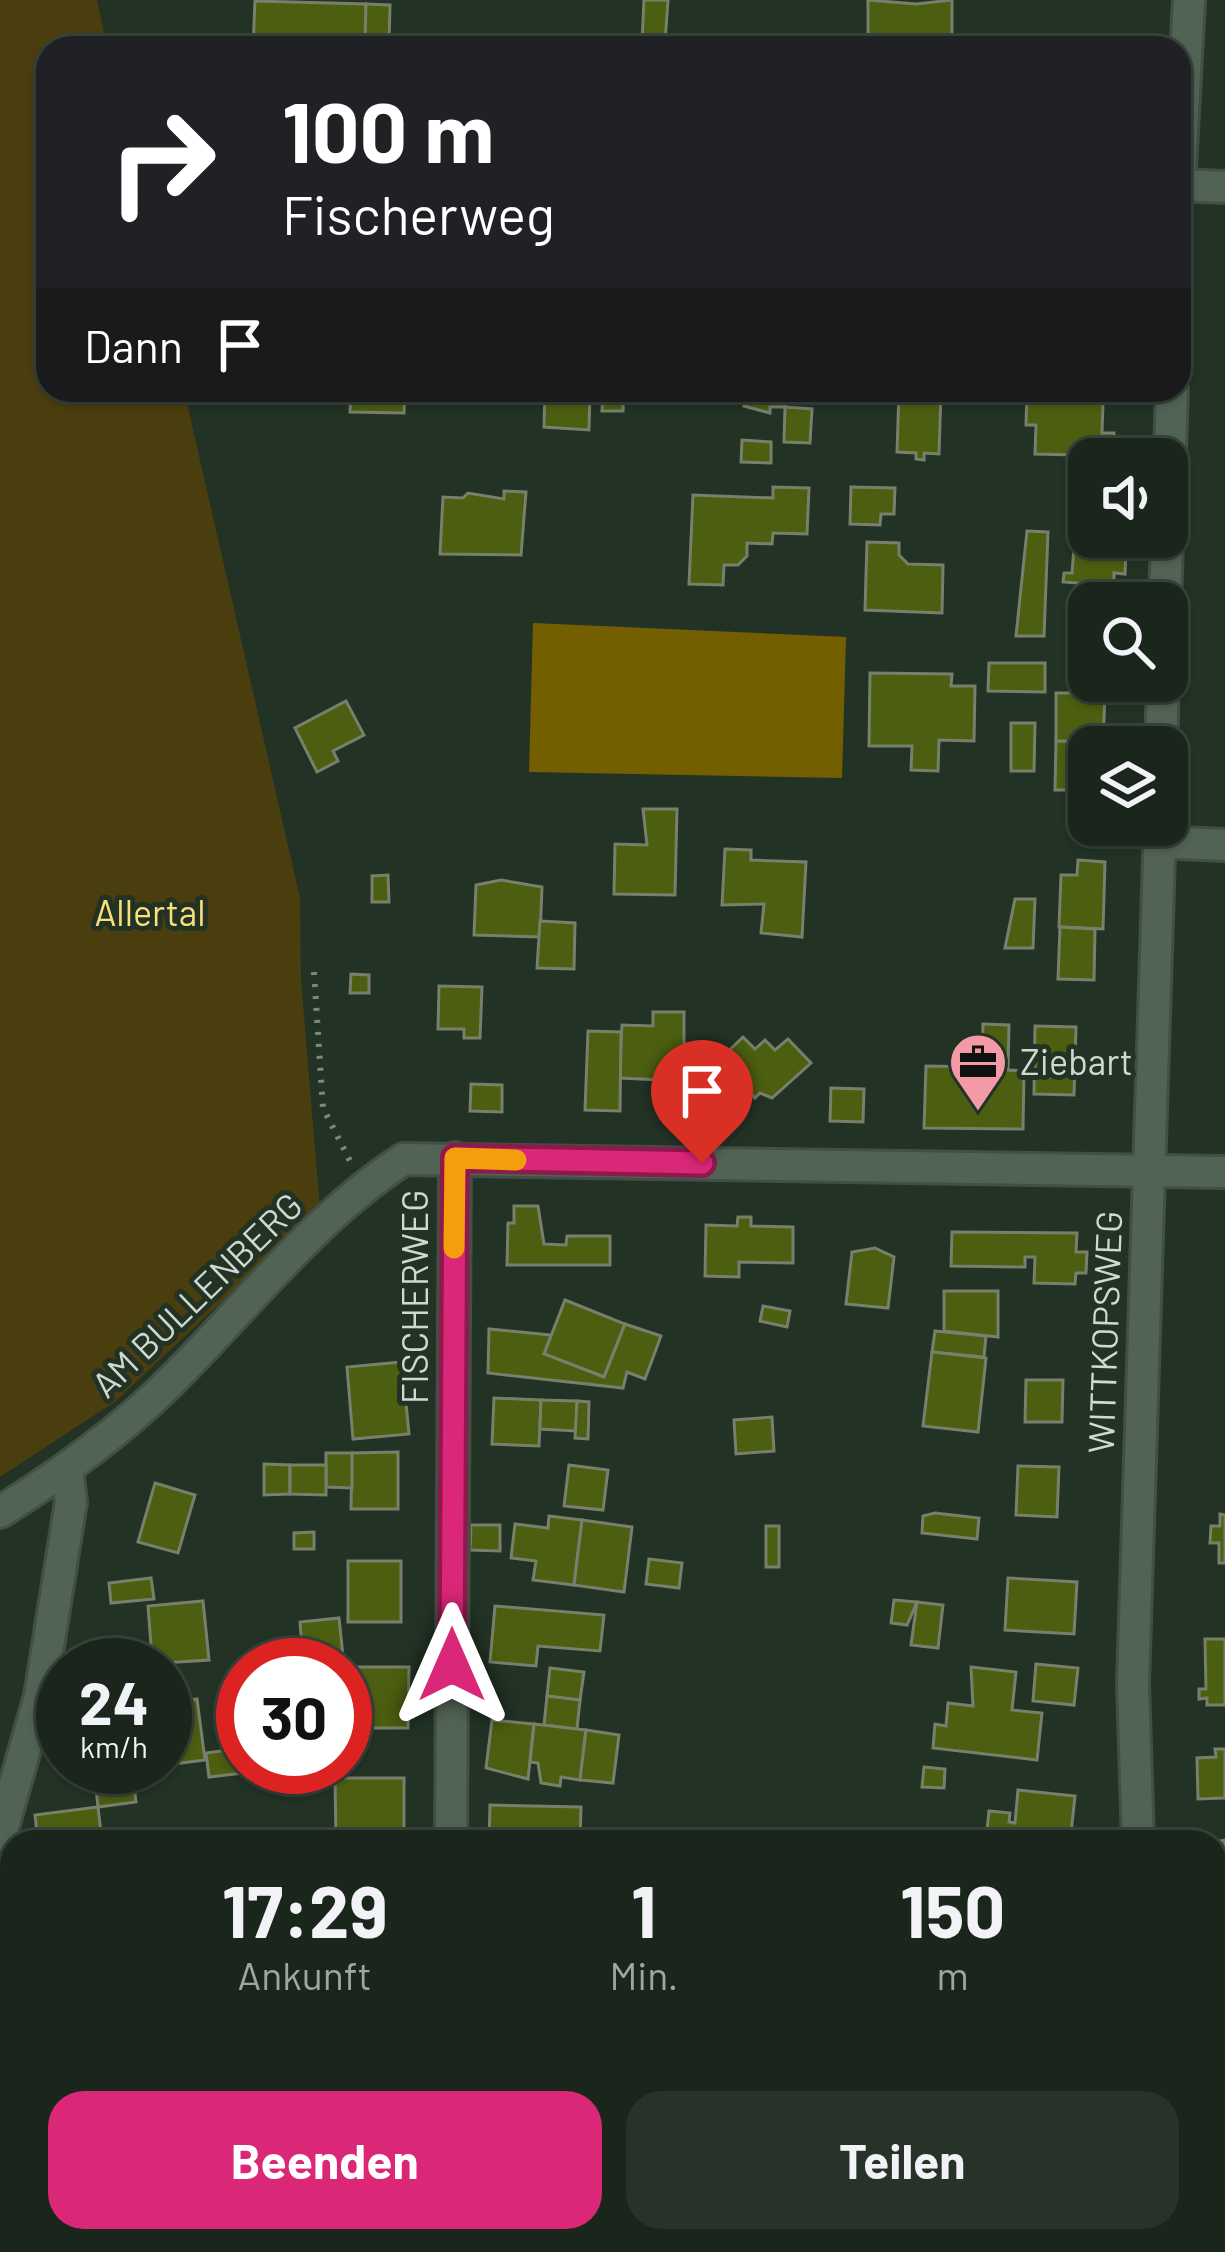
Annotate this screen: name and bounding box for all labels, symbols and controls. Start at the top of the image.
text: 100 m [282,79,494,180]
icon: right [84,84,240,240]
text: Fischerweg [282,181,555,246]
icon: arrive [207,312,273,378]
text: Dann [84,318,183,372]
map controls [1068,438,1188,846]
button: sound [1068,438,1188,558]
button: search [1068,582,1188,702]
button: layers [1068,726,1188,846]
park label: Allertal [95,890,206,933]
office icon: Ziebart [947,1031,1009,1113]
place label: Ziebart [1020,1039,1133,1082]
pin [651,1040,753,1163]
icon: arrive [669,1058,735,1124]
street label: AM BULLENBERG [82,1183,310,1405]
street label: FISCHERWEG [392,1190,435,1404]
street label: WITTKOPSWEG [1078,1210,1129,1454]
position arrow [389,1602,515,1728]
speed limit sign: 30 [216,1638,372,1794]
text: 24 [79,1665,149,1737]
text: km/h [80,1728,148,1764]
text: 17:29 [222,1866,388,1952]
text: 1 [631,1866,657,1952]
text: 150 [900,1866,1005,1952]
text: Ankunft [238,1951,372,1998]
text: Min. [609,1951,678,1998]
text: m [936,1951,969,1998]
button: Beenden [48,2091,602,2229]
button: Teilen [626,2091,1179,2229]

